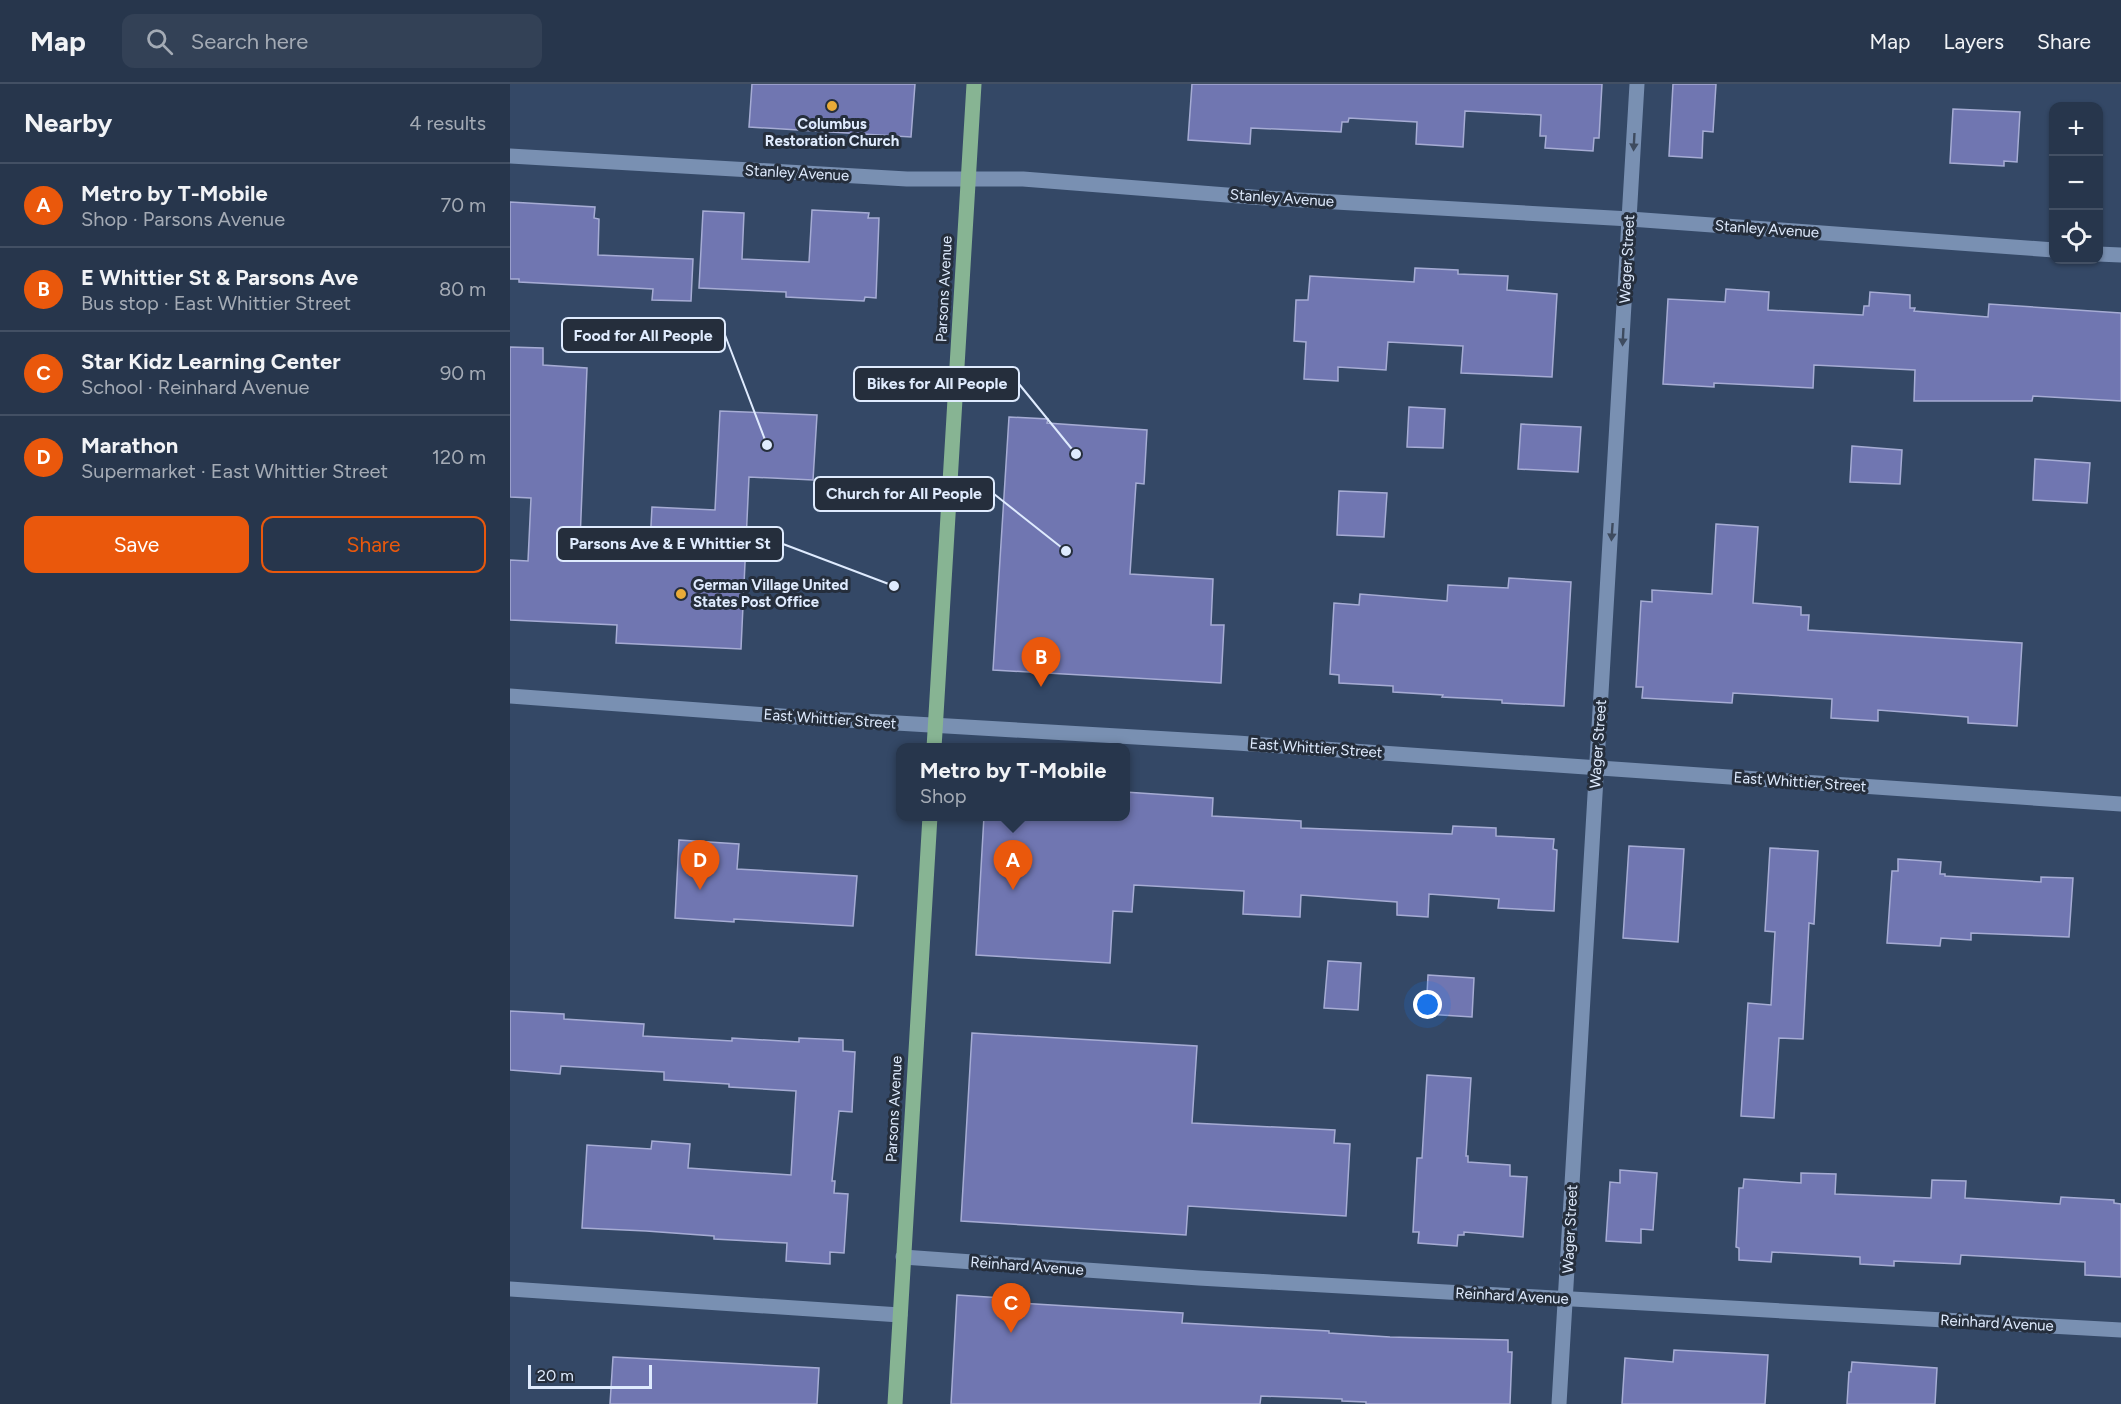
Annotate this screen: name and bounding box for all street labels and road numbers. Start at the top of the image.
street label: Stanley Avenue [744,161,850,185]
street label: Stanley Avenue [1229,185,1335,211]
street label: Wager Street [1616,214,1638,304]
street label: Stanley Avenue [1714,216,1820,242]
street label: Parsons Avenue [932,235,956,343]
street label: Wager Street [1586,699,1610,789]
street label: East Whittier Street [763,705,897,733]
street label: East Whittier Street [1249,734,1383,762]
street label: East Whittier Street [1733,768,1867,796]
street label: Parsons Avenue [882,1055,906,1163]
street label: Wager Street [1559,1184,1581,1274]
street label: Reinhard Avenue [970,1253,1084,1279]
street label: Reinhard Avenue [1455,1284,1569,1308]
street label: Reinhard Avenue [1940,1311,2054,1335]

